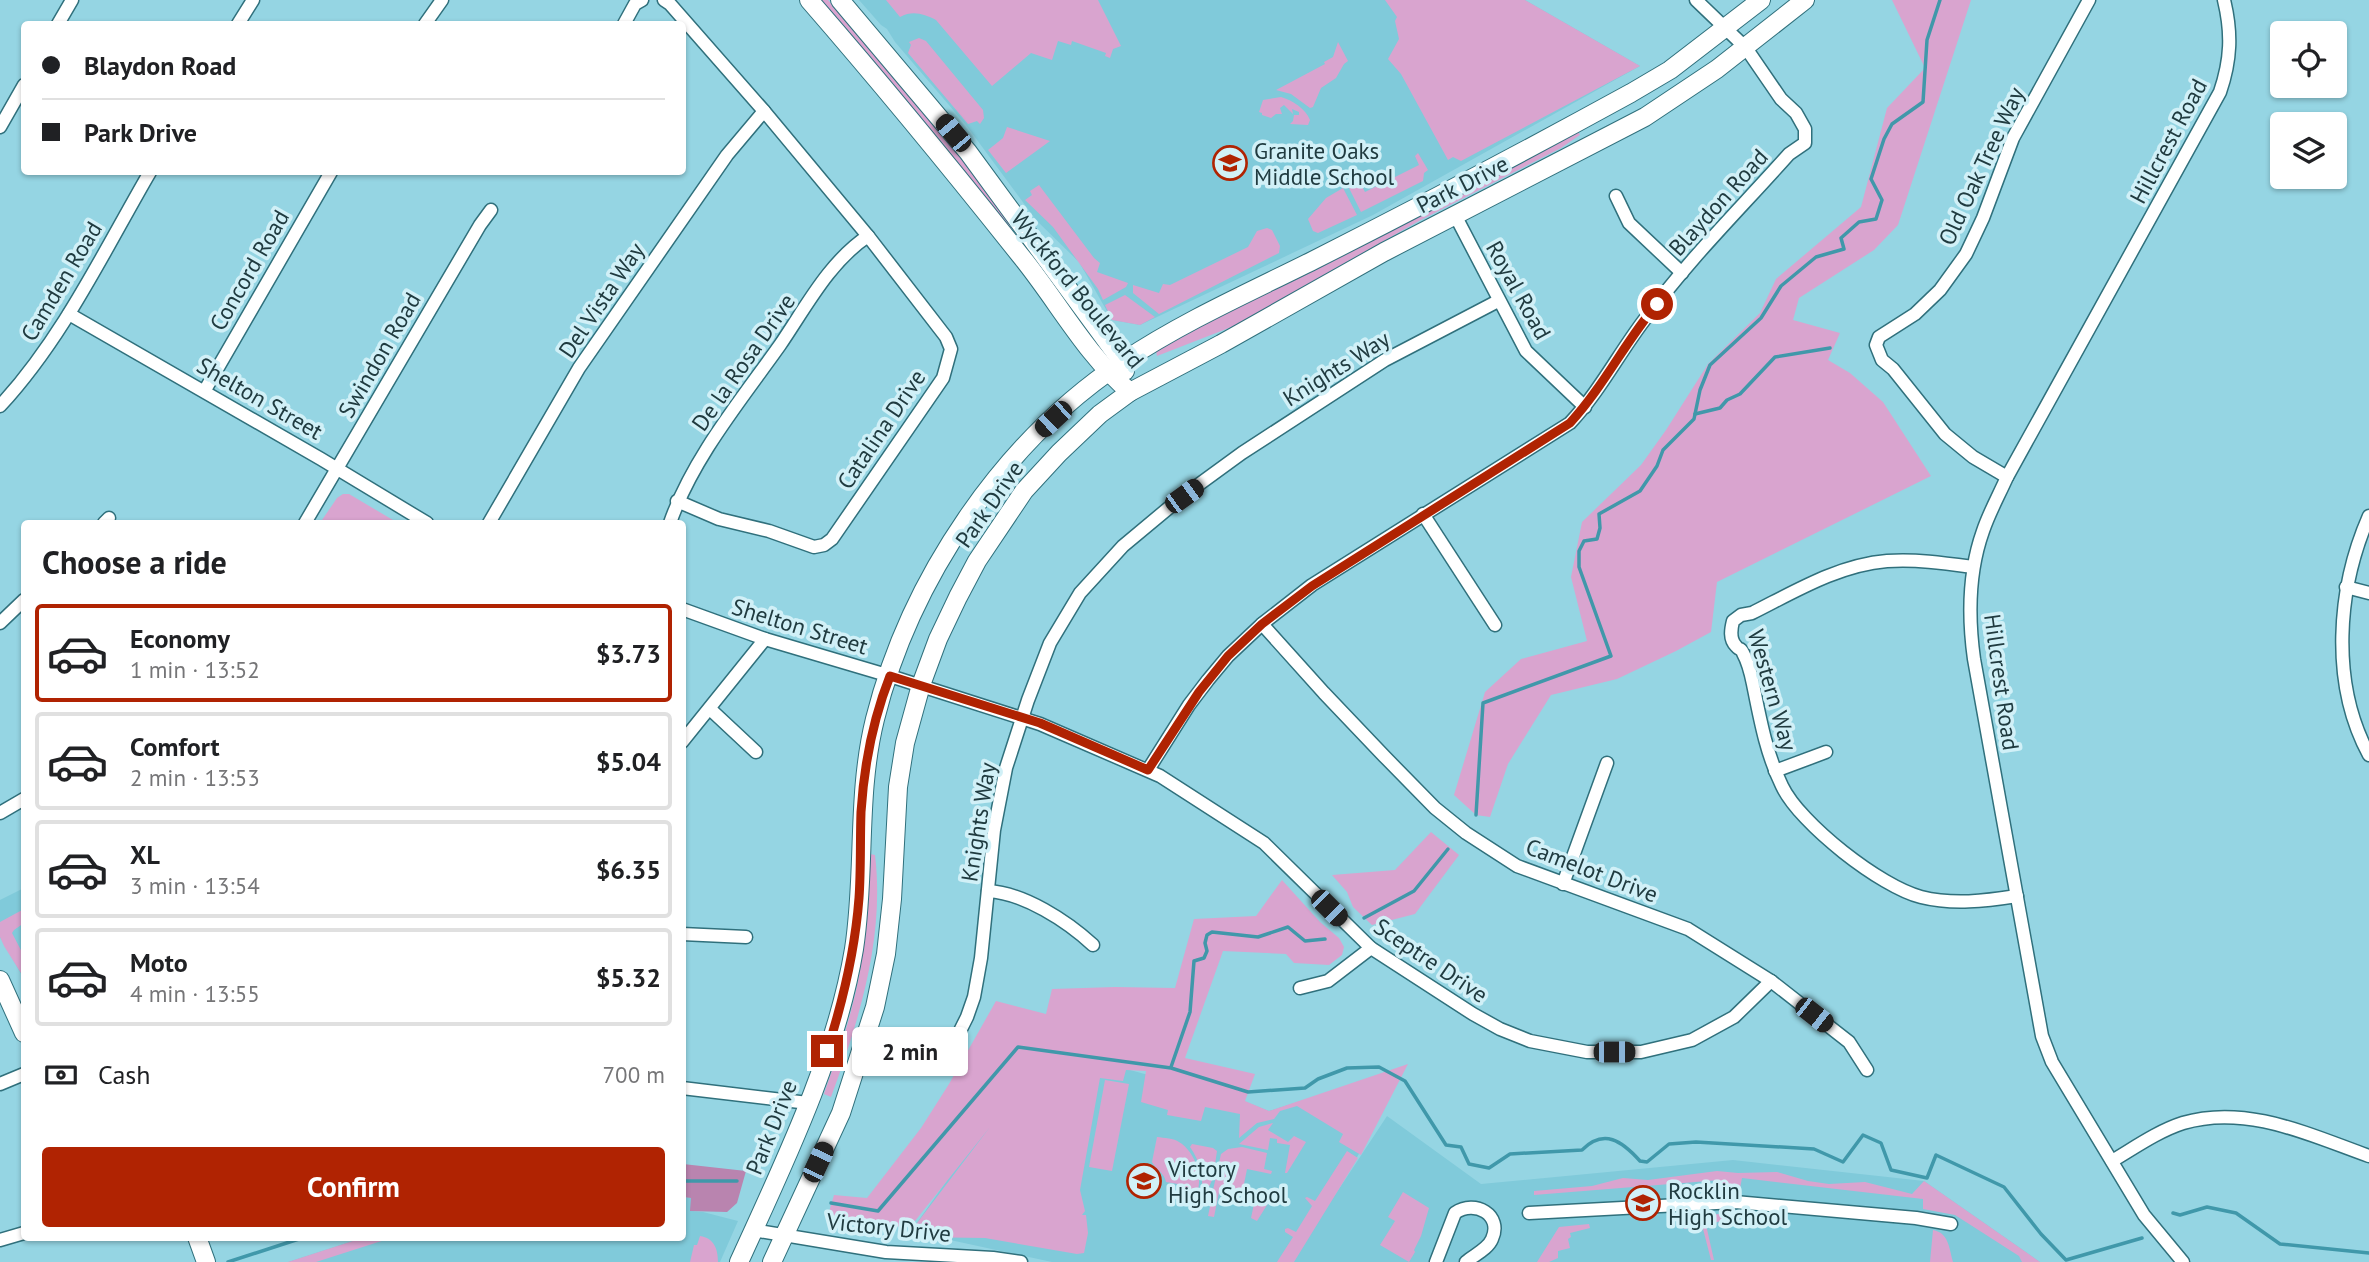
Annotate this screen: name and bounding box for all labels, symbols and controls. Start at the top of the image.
map controls [2270,21,2347,189]
button: locate [2270,21,2347,98]
text: Blaydon Road [84,49,236,82]
street label: Hillcrest Road [2123,74,2213,208]
street label: Old Oak Tree Way [1932,82,2030,250]
car [932,110,975,156]
button: layers [2270,112,2347,189]
text: Park Drive [84,116,197,149]
place label: Granite Oaks Middle School [1254,136,1394,191]
street label: Blaydon Road [1662,142,1774,262]
school or university icon: Granite Oaks Middle School [1211,144,1249,182]
street label: Park Drive [1411,149,1513,219]
street label: Wyckford Boulevard [1005,204,1151,374]
street label: Concord Road [203,205,295,335]
street label: Camden Road [14,216,108,346]
street label: Royal Road [1480,236,1558,344]
street label: Del Vista Way [552,237,650,363]
street label: Swindon Road [331,287,427,423]
street label: De la Rosa Drive [685,288,801,436]
route start [1641,288,1673,320]
street label: Knights Way [1277,324,1395,412]
street label: Shelton Street [192,350,328,446]
street label: Catalina Drive [830,364,932,494]
car [1031,397,1076,441]
street label: Park Drive [949,455,1029,553]
car [1161,475,1208,517]
text: Choose a ride [42,541,227,583]
street label: Shelton Street [729,592,872,660]
street label: Hillcrest Road [1978,612,2026,752]
icon: car [46,622,109,685]
text: Economy [130,622,230,655]
street label: Western Way [1742,626,1804,754]
text: $3.73 [596,637,661,670]
text: 1 min · 13:52 [130,655,260,684]
icon: car [46,730,109,793]
text: Comfort [130,730,220,763]
text: $5.04 [596,745,661,778]
street label: Knights Way [954,760,1002,884]
text: 2 min · 13:53 [130,763,260,792]
street label: Camelot Drive [1522,832,1662,908]
icon: car [46,838,109,901]
text: XL [130,838,160,871]
text: $6.35 [596,853,661,886]
text: 3 min · 13:54 [130,871,260,900]
car [1307,886,1352,930]
street label: Sceptre Drive [1369,911,1493,1009]
icon: car [46,946,109,1009]
text: Moto [130,946,188,979]
text: $5.32 [596,961,661,994]
text: 4 min · 13:55 [130,979,260,1008]
car [1791,994,1838,1036]
callout: 2 min [852,1026,967,1076]
route end [811,1035,843,1067]
text: 2 min [882,1037,938,1066]
car [1594,1042,1636,1063]
icon: cash [42,1056,80,1094]
text: Cash [98,1058,150,1091]
text: 700 m [603,1060,665,1089]
street label: Park Drive [739,1076,803,1178]
car [800,1139,837,1185]
button: Confirm [42,1147,665,1227]
place label: Victory High School [1167,1154,1288,1209]
school or university icon: Victory High School [1125,1162,1163,1200]
place label: Rocklin High School [1668,1176,1788,1231]
school or university icon: Rocklin High School [1624,1184,1662,1222]
street label: Victory Drive [824,1206,953,1248]

